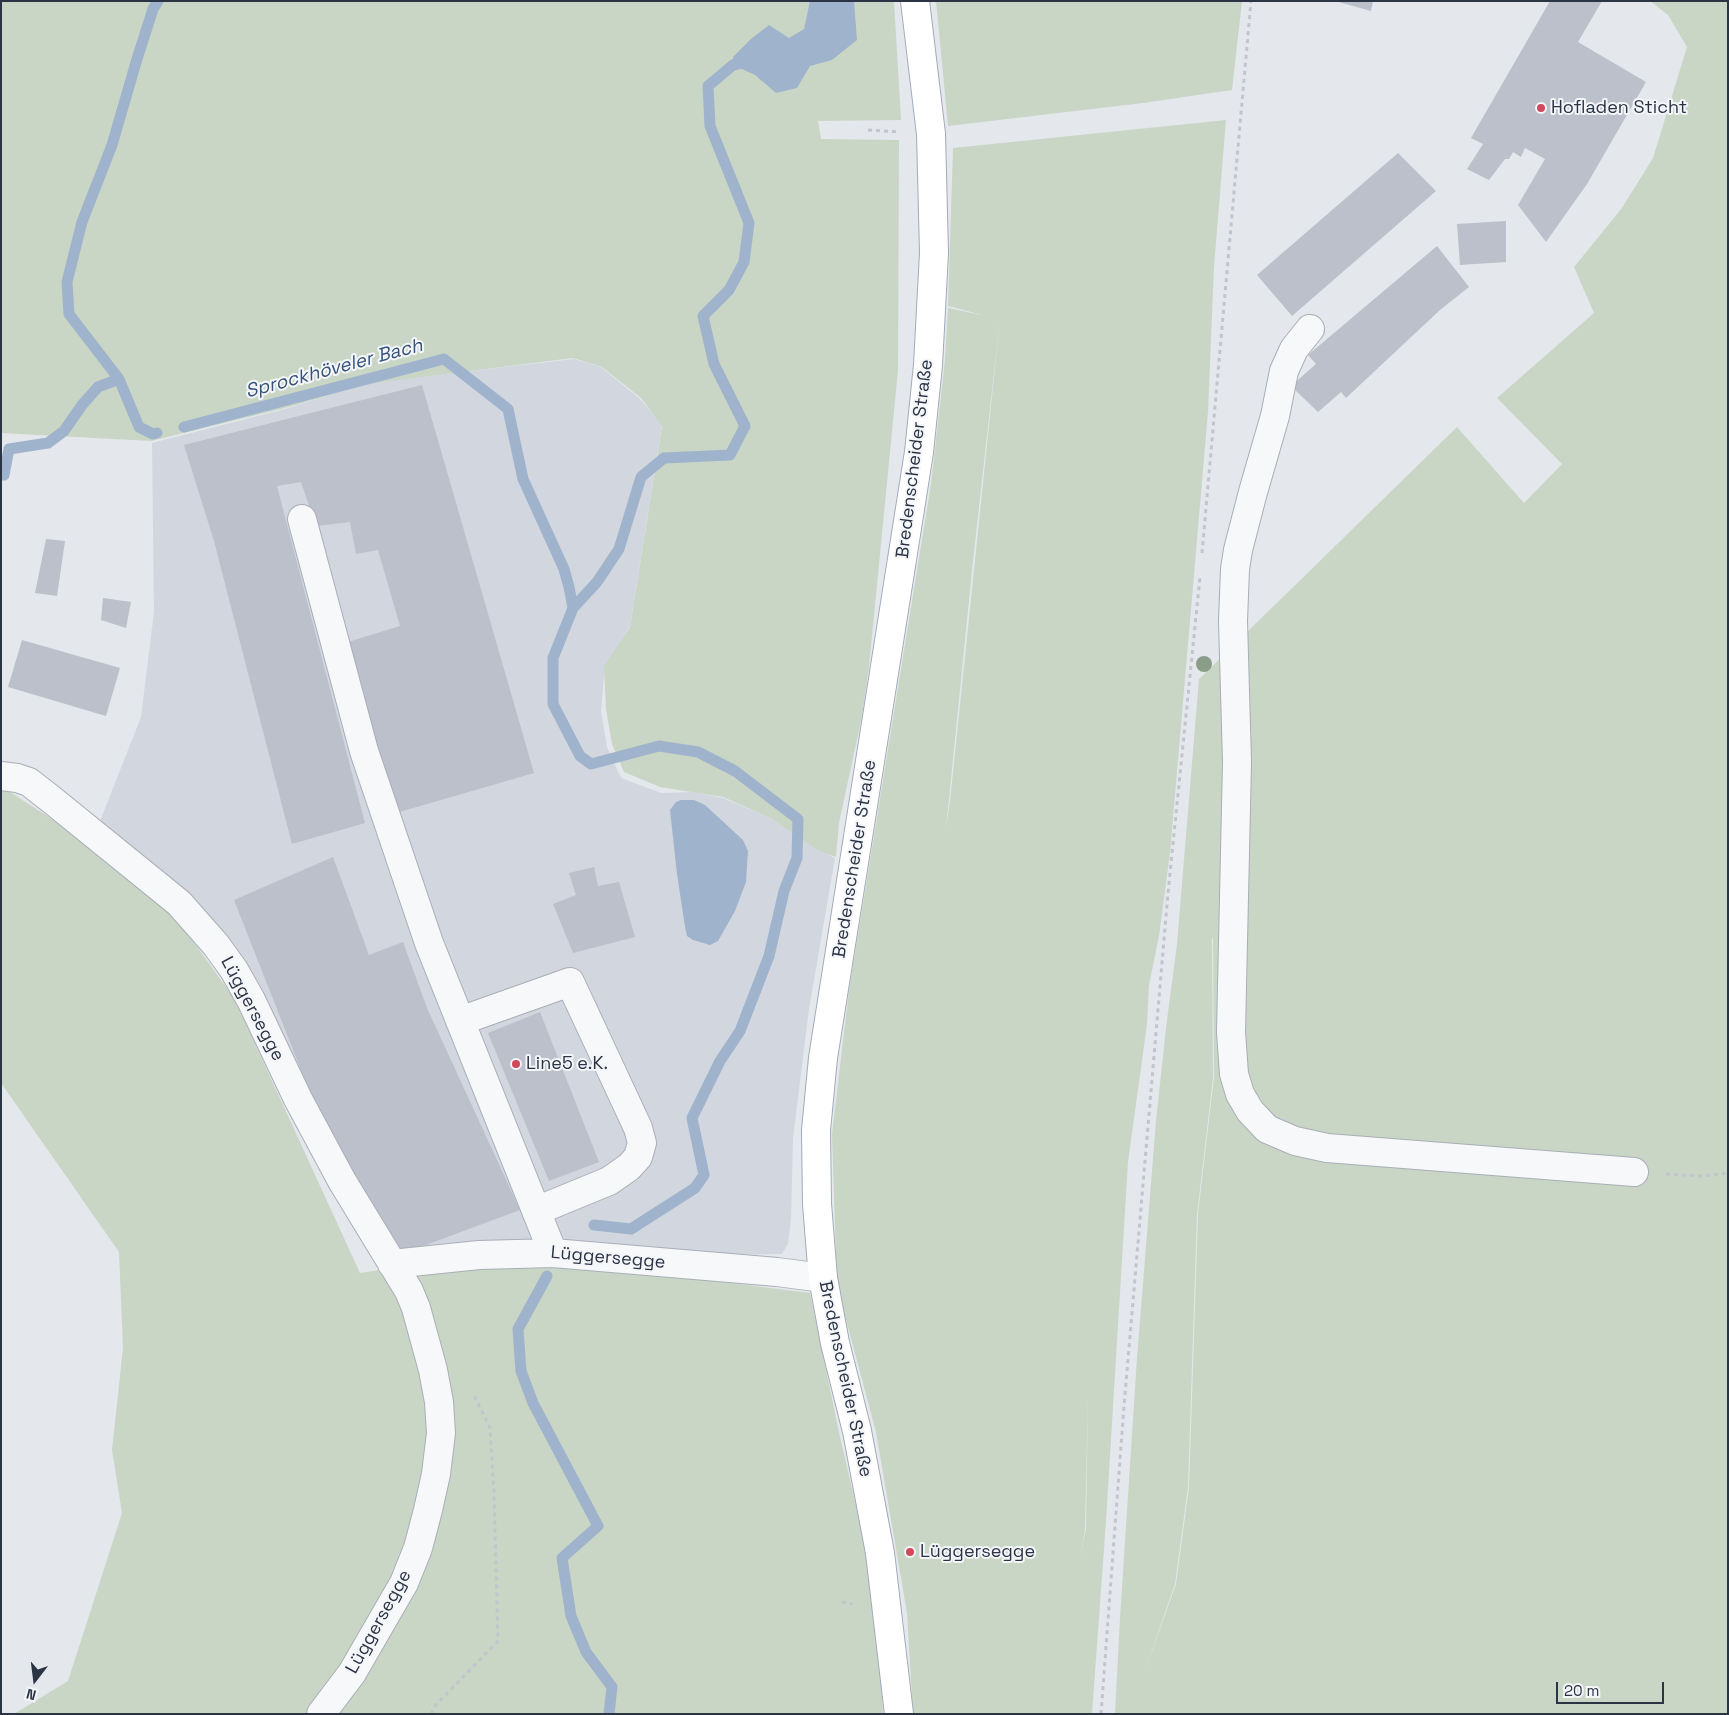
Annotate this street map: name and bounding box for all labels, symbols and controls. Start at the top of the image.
place label: Hofladen Sticht [1551,97,1687,119]
marker: Hofladen Sticht [1535,102,1547,114]
water label: Sprockhöveler Bach [243,334,425,404]
street label: Bredenscheider Straße [892,358,938,560]
street label: Bredenscheider Straße [829,758,881,960]
street label: Lüggersegge [215,953,289,1065]
place label: Line5 e.K. [526,1053,608,1075]
marker: Line5 e.K. [510,1058,522,1070]
street label: Lüggersegge [550,1242,666,1274]
street label: Bredenscheider Straße [814,1279,876,1479]
place label: Lüggersegge [920,1541,1035,1563]
marker: Lüggersegge [904,1546,916,1558]
street label: Lüggersegge [342,1566,416,1678]
north arrow [10,1655,60,1705]
scale bar [1559,1672,1666,1704]
text: 20 m [1564,1681,1599,1700]
text: N [24,1685,38,1704]

